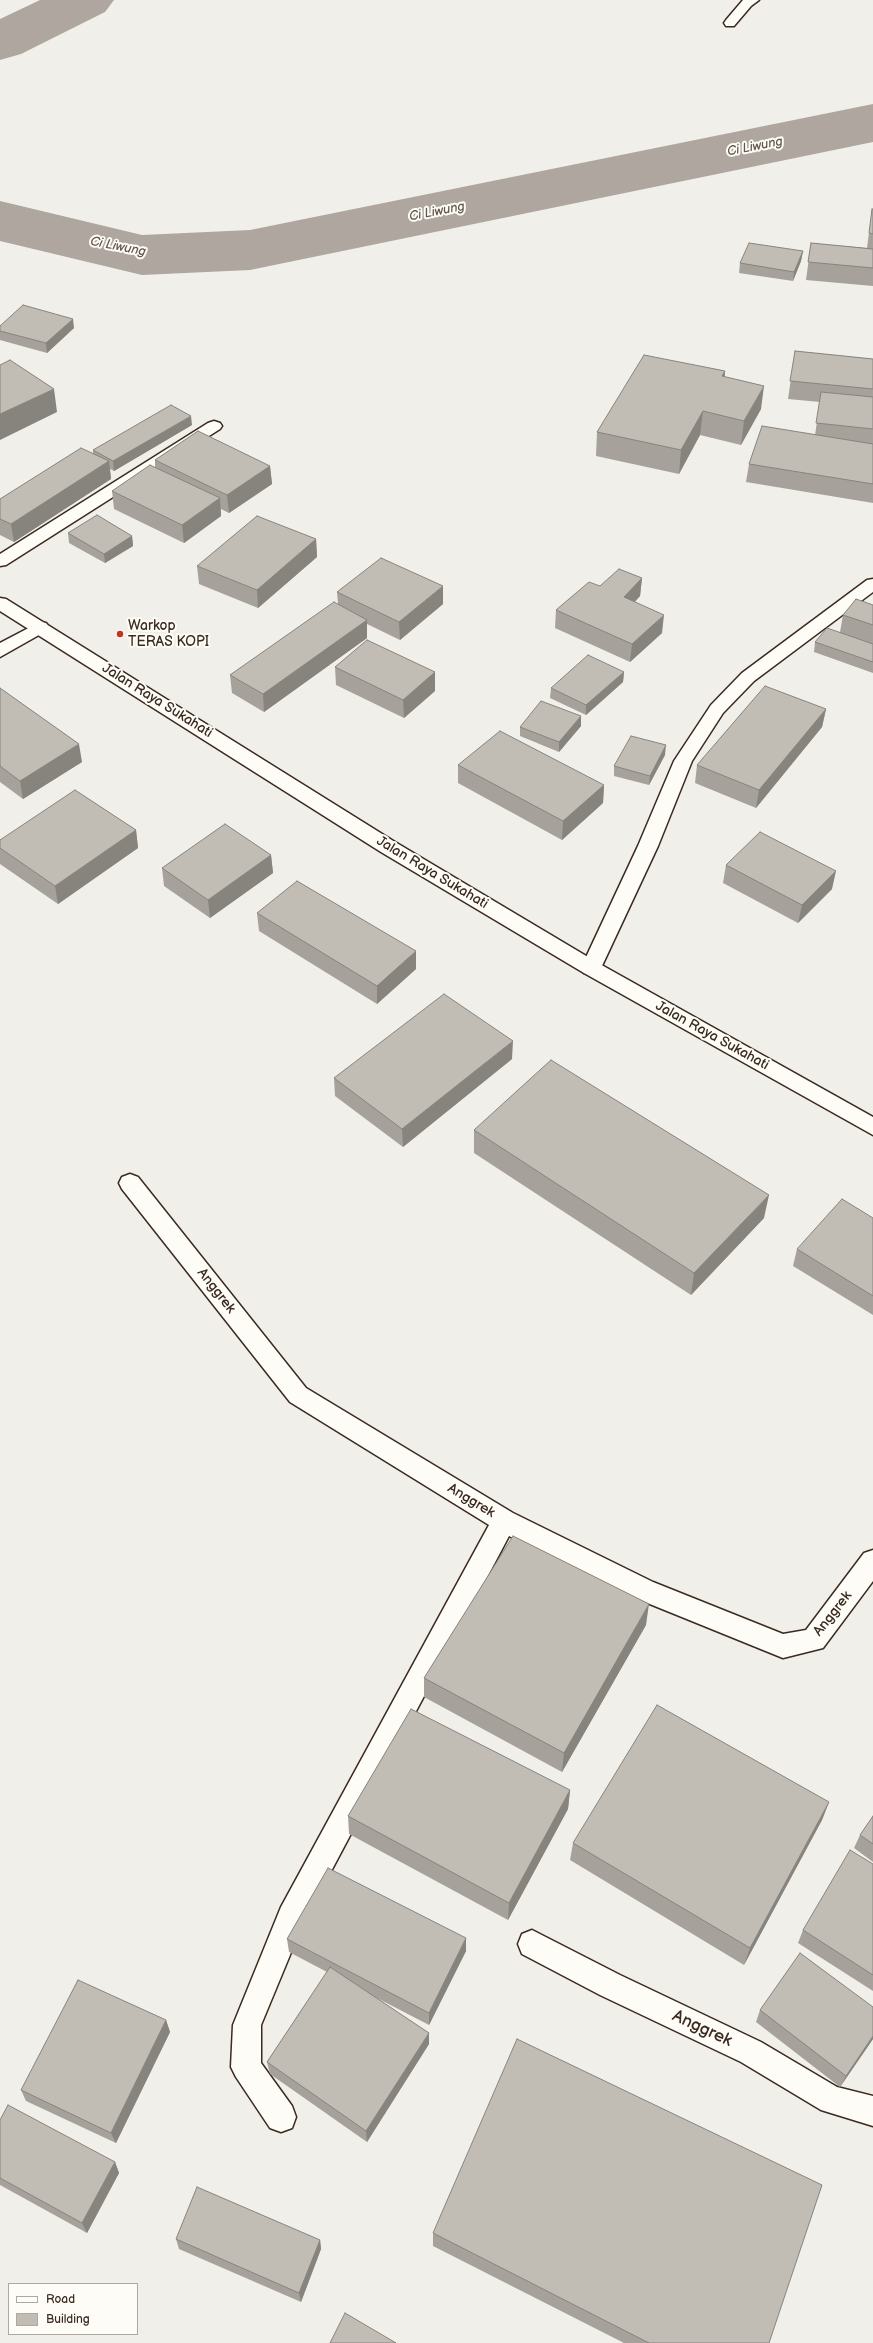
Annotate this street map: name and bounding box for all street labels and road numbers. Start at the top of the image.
street label: Jalan Raya Sukahati [99,660,215,742]
street label: Jalan Raya Sukahati [373,833,491,913]
street label: Jalan Raya Sukahati [652,998,772,1074]
street label: Anggrek [193,1265,239,1317]
street label: Anggrek [444,1480,498,1522]
street label: Anggrek [810,1588,856,1640]
street label: Anggrek [669,2006,735,2052]

